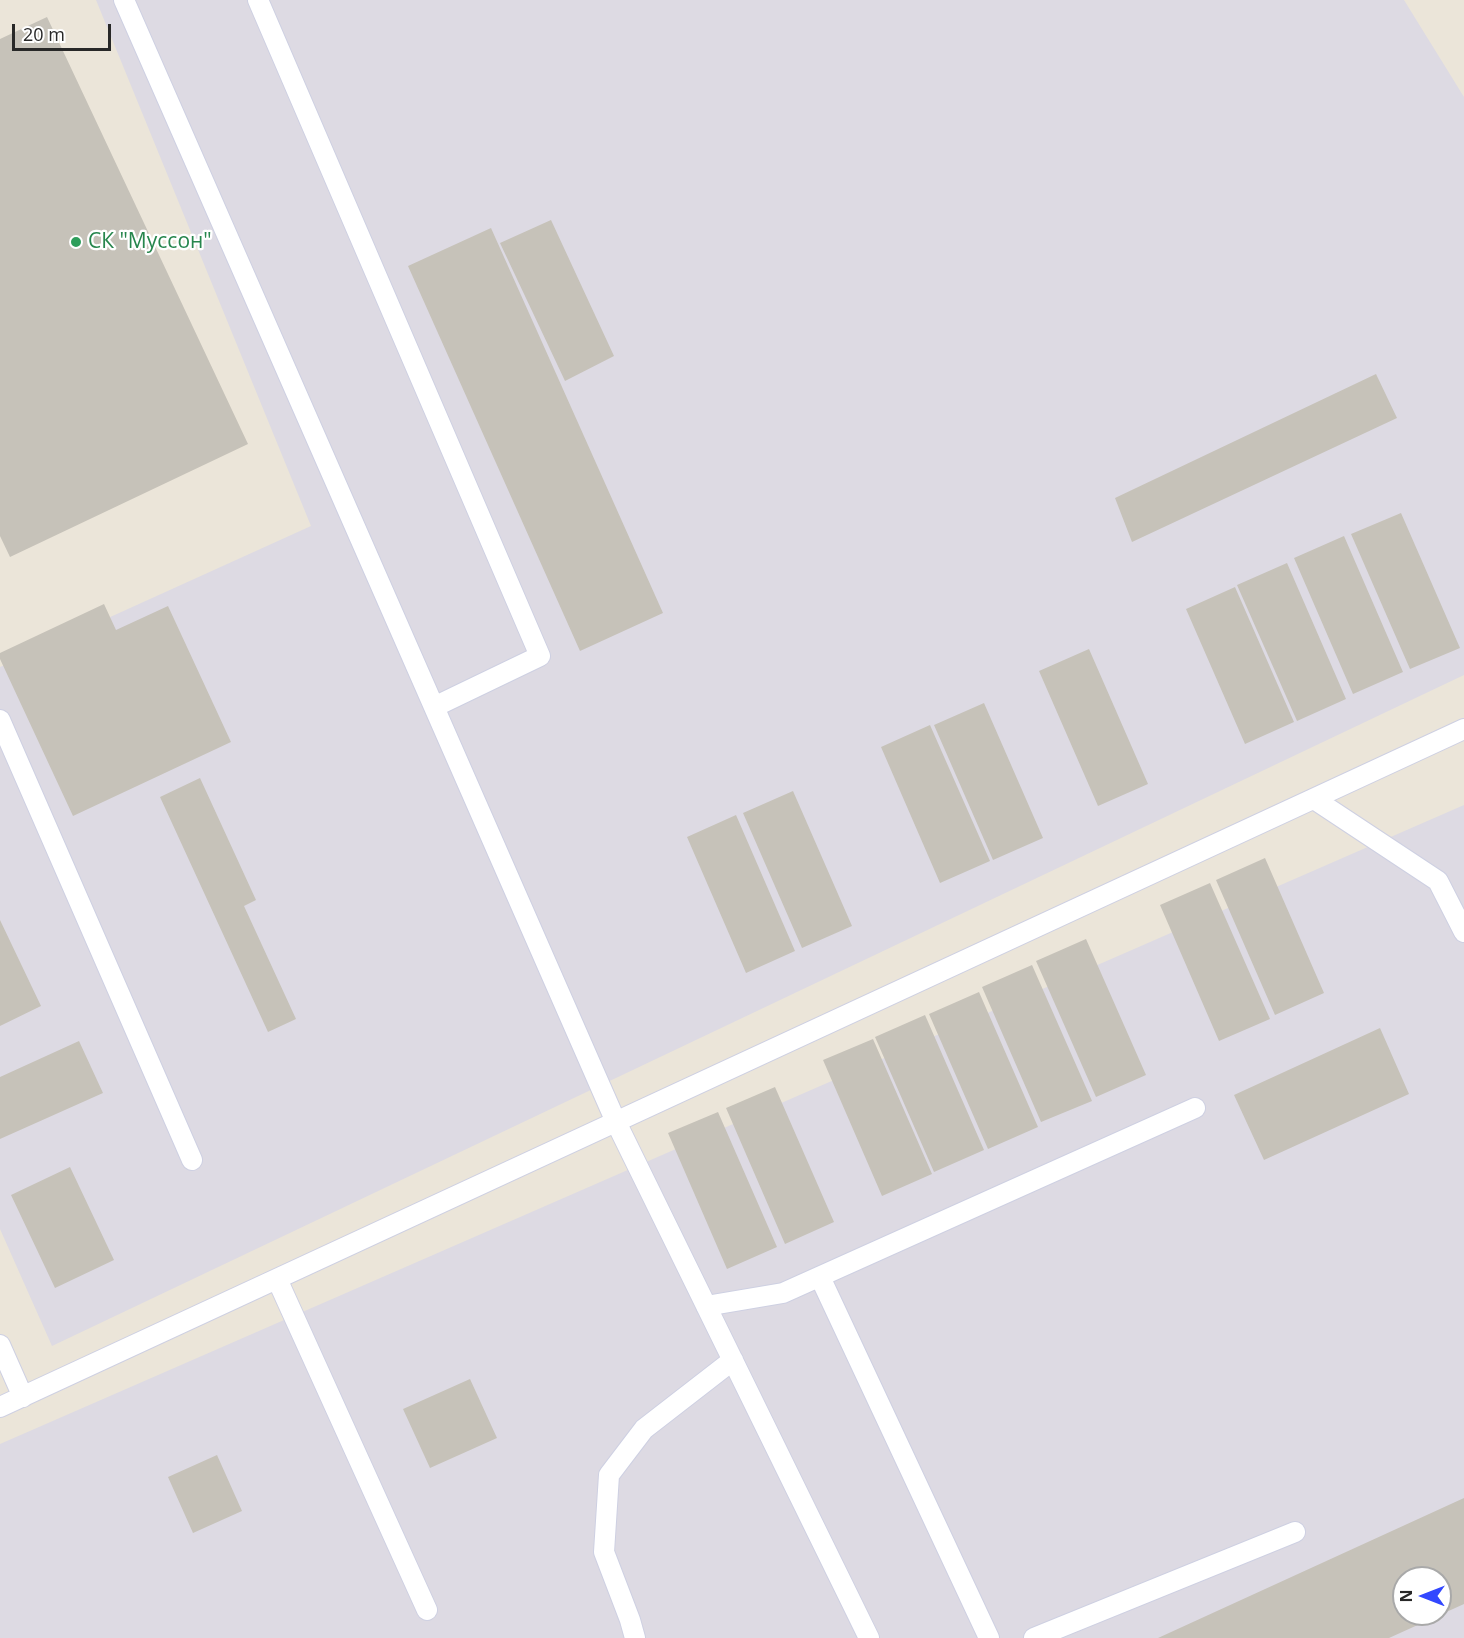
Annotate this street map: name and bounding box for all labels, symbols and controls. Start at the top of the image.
scale bar [15,12,114,50]
text: 20 m [23,22,65,46]
place label: СК "Муссон" [88,229,212,255]
marker: СК "Муссон" [69,235,83,249]
north arrow [1392,1566,1452,1626]
text: N [1395,1590,1417,1603]

